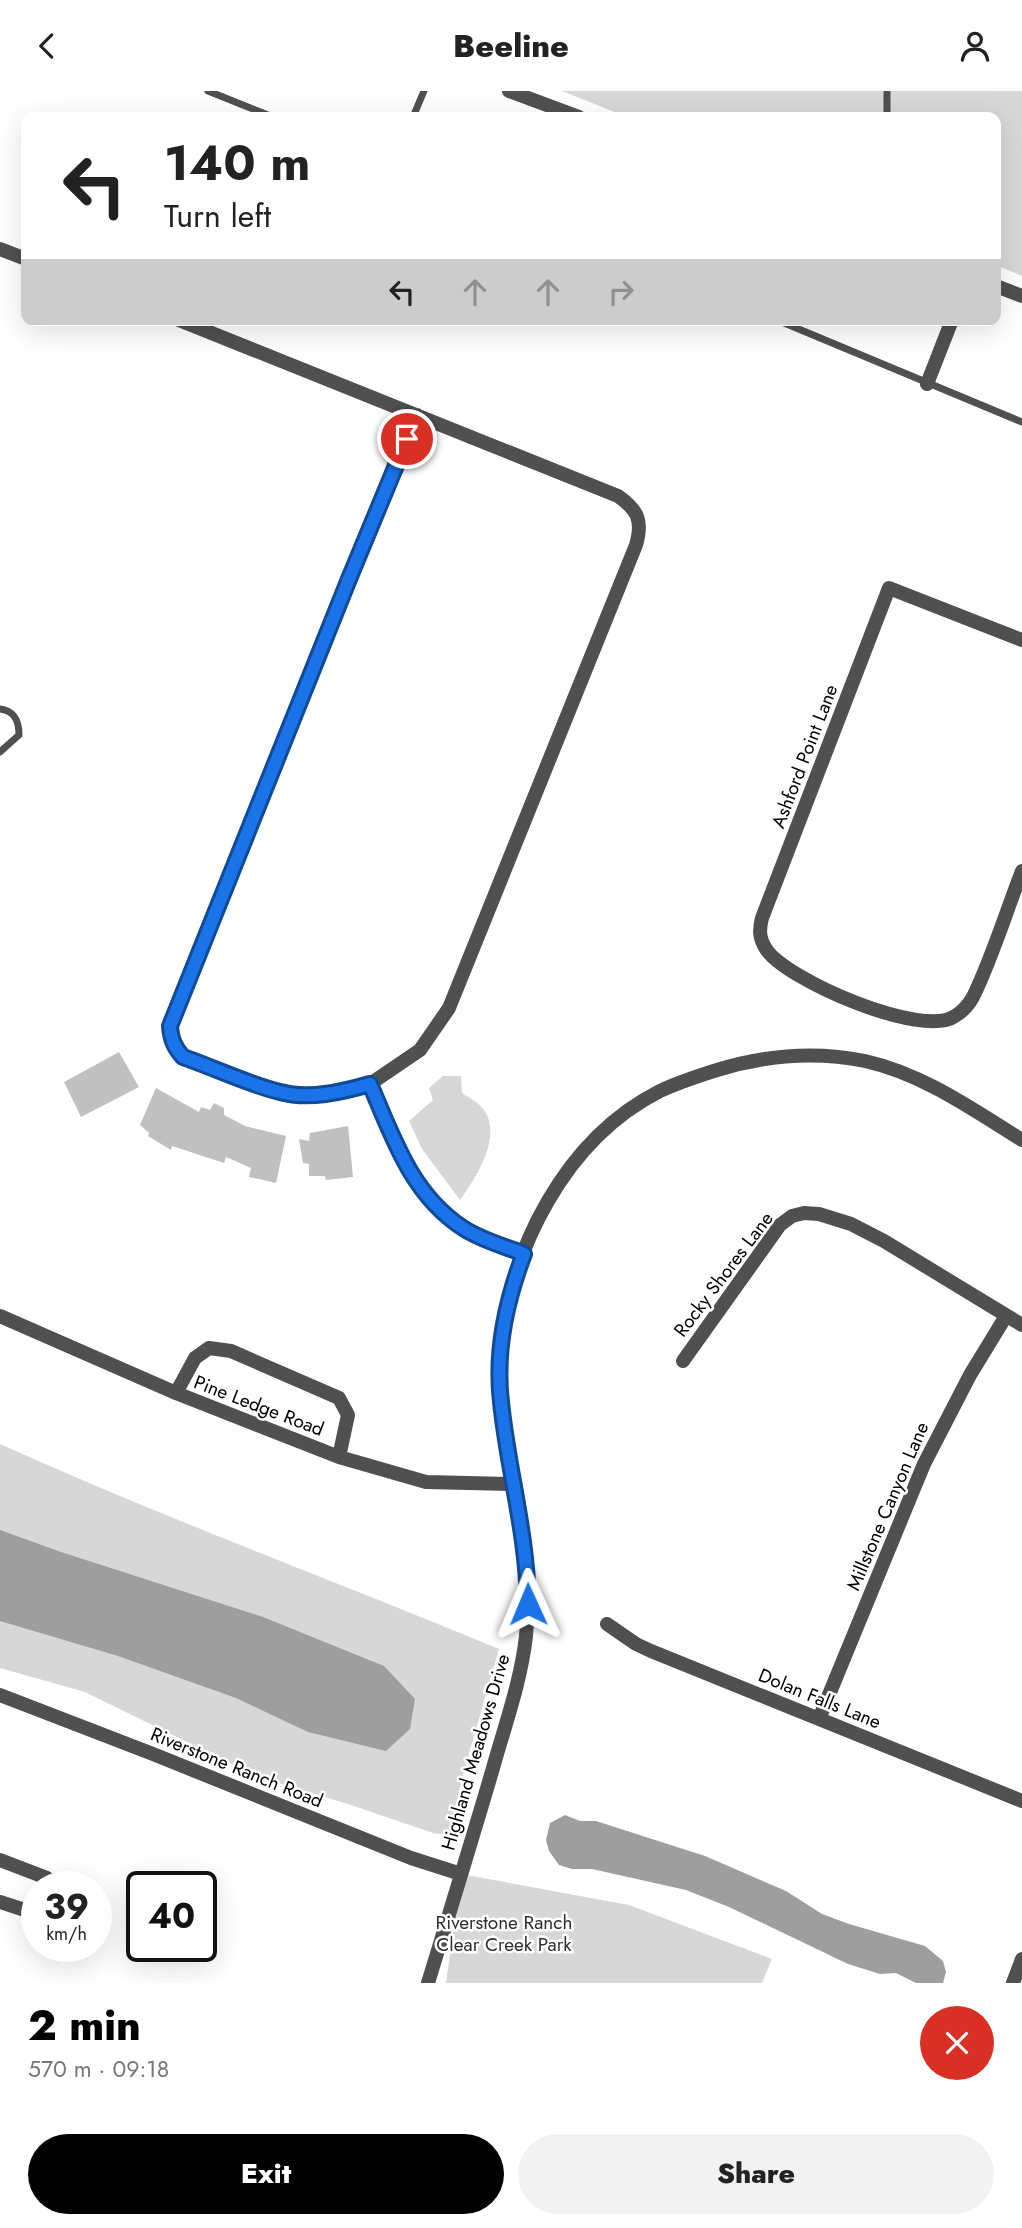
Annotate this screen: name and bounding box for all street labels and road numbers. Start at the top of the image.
street label: Ashford Point Lane [765,680,844,832]
street label: Rocky Shores Lane [667,1206,780,1342]
street label: Pine Ledge Road [190,1368,328,1443]
street label: Millstone Canyon Lane [840,1418,935,1595]
street label: Highland Meadows Drive [435,1651,517,1853]
street label: Dolan Falls Lane [754,1662,885,1735]
street label: Riverstone Ranch Road [147,1721,327,1814]

